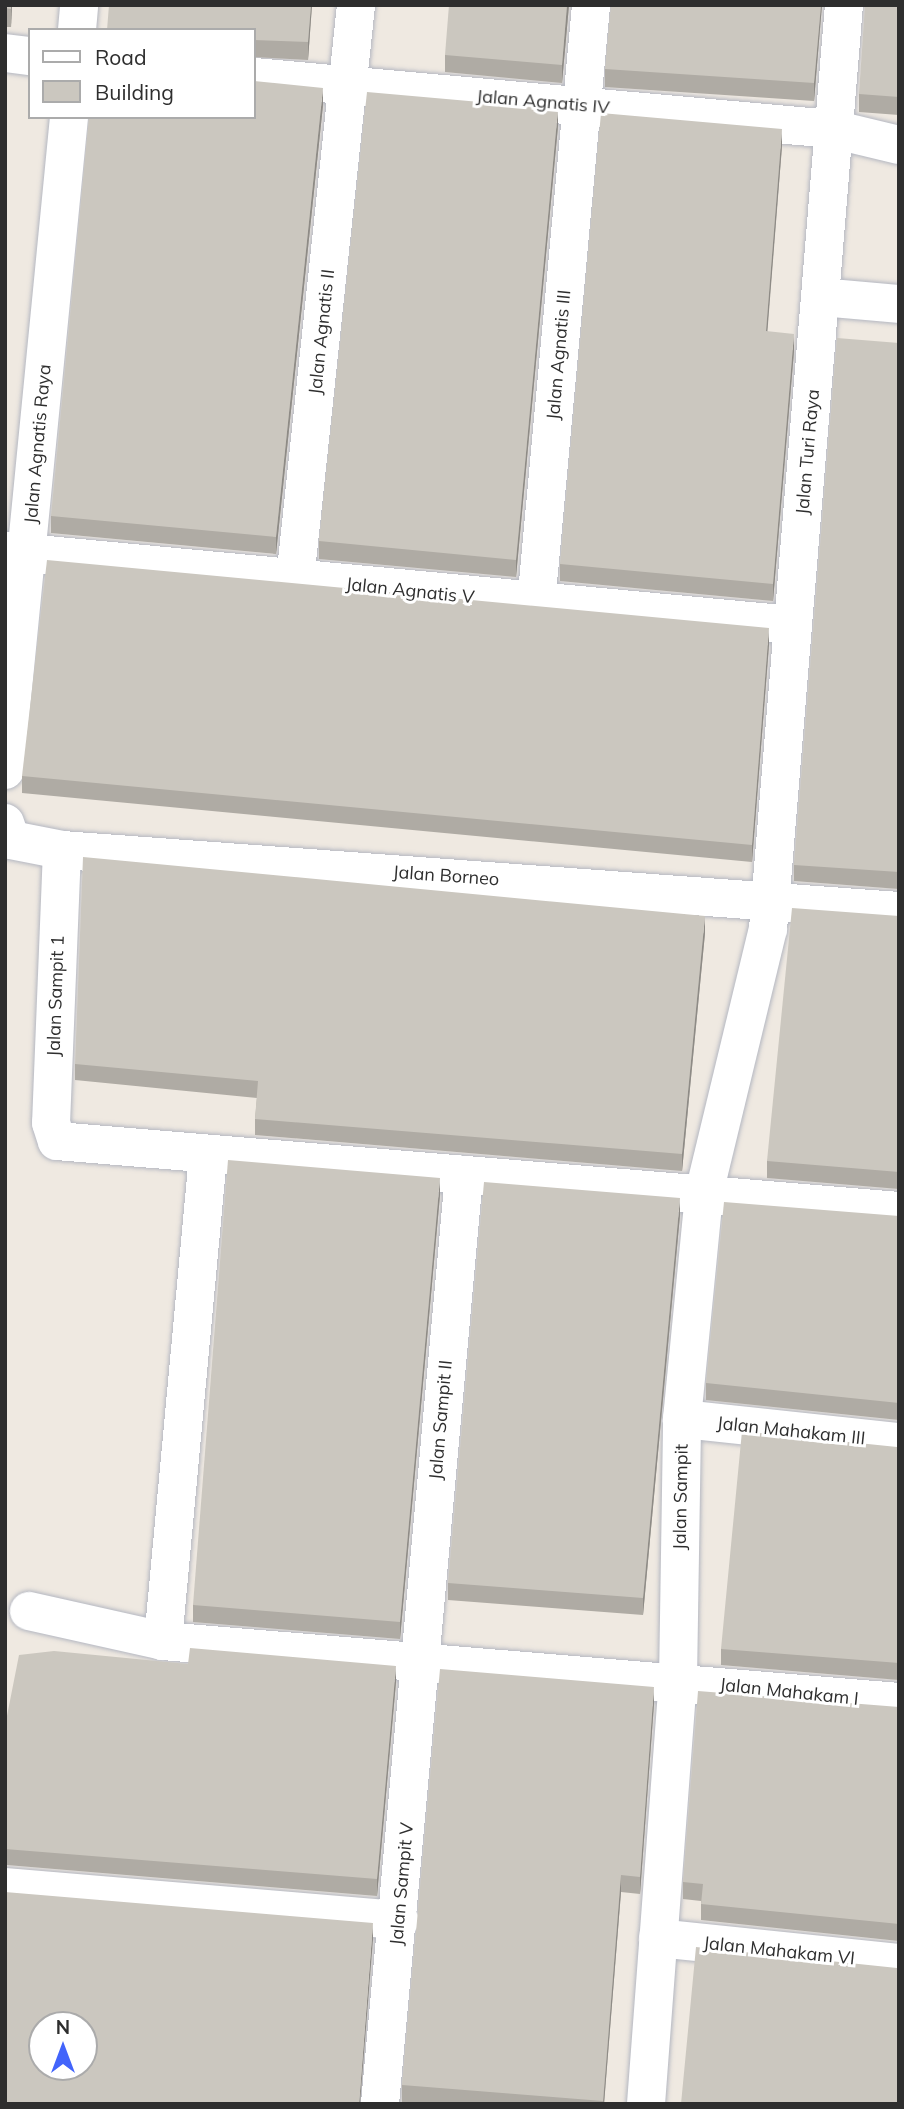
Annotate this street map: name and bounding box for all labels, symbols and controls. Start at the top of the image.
legend [28,28,256,119]
text: Road [95,44,146,70]
text: Building [95,79,174,105]
street label: Jalan Agnatis IV [475,85,611,119]
street label: Jalan Agnatis II [305,268,339,396]
street label: Jalan Agnatis III [543,289,575,421]
street label: Jalan Agnatis Raya [20,363,56,525]
street label: Jalan Turi Raya [792,388,824,516]
street label: Jalan Agnatis V [345,574,475,608]
street label: Jalan Borneo [392,862,500,890]
street label: Jalan Sampit 1 [43,935,69,1057]
street label: Jalan Sampit II [425,1359,457,1481]
street label: Jalan Mahakam III [716,1412,866,1450]
street label: Jalan Sampit [669,1444,693,1550]
street label: Jalan Mahakam I [718,1674,860,1710]
street label: Jalan Sampit V [386,1822,418,1946]
street label: Jalan Mahakam VI [702,1932,856,1970]
north arrow [28,2011,98,2081]
text: N [56,2015,70,2039]

